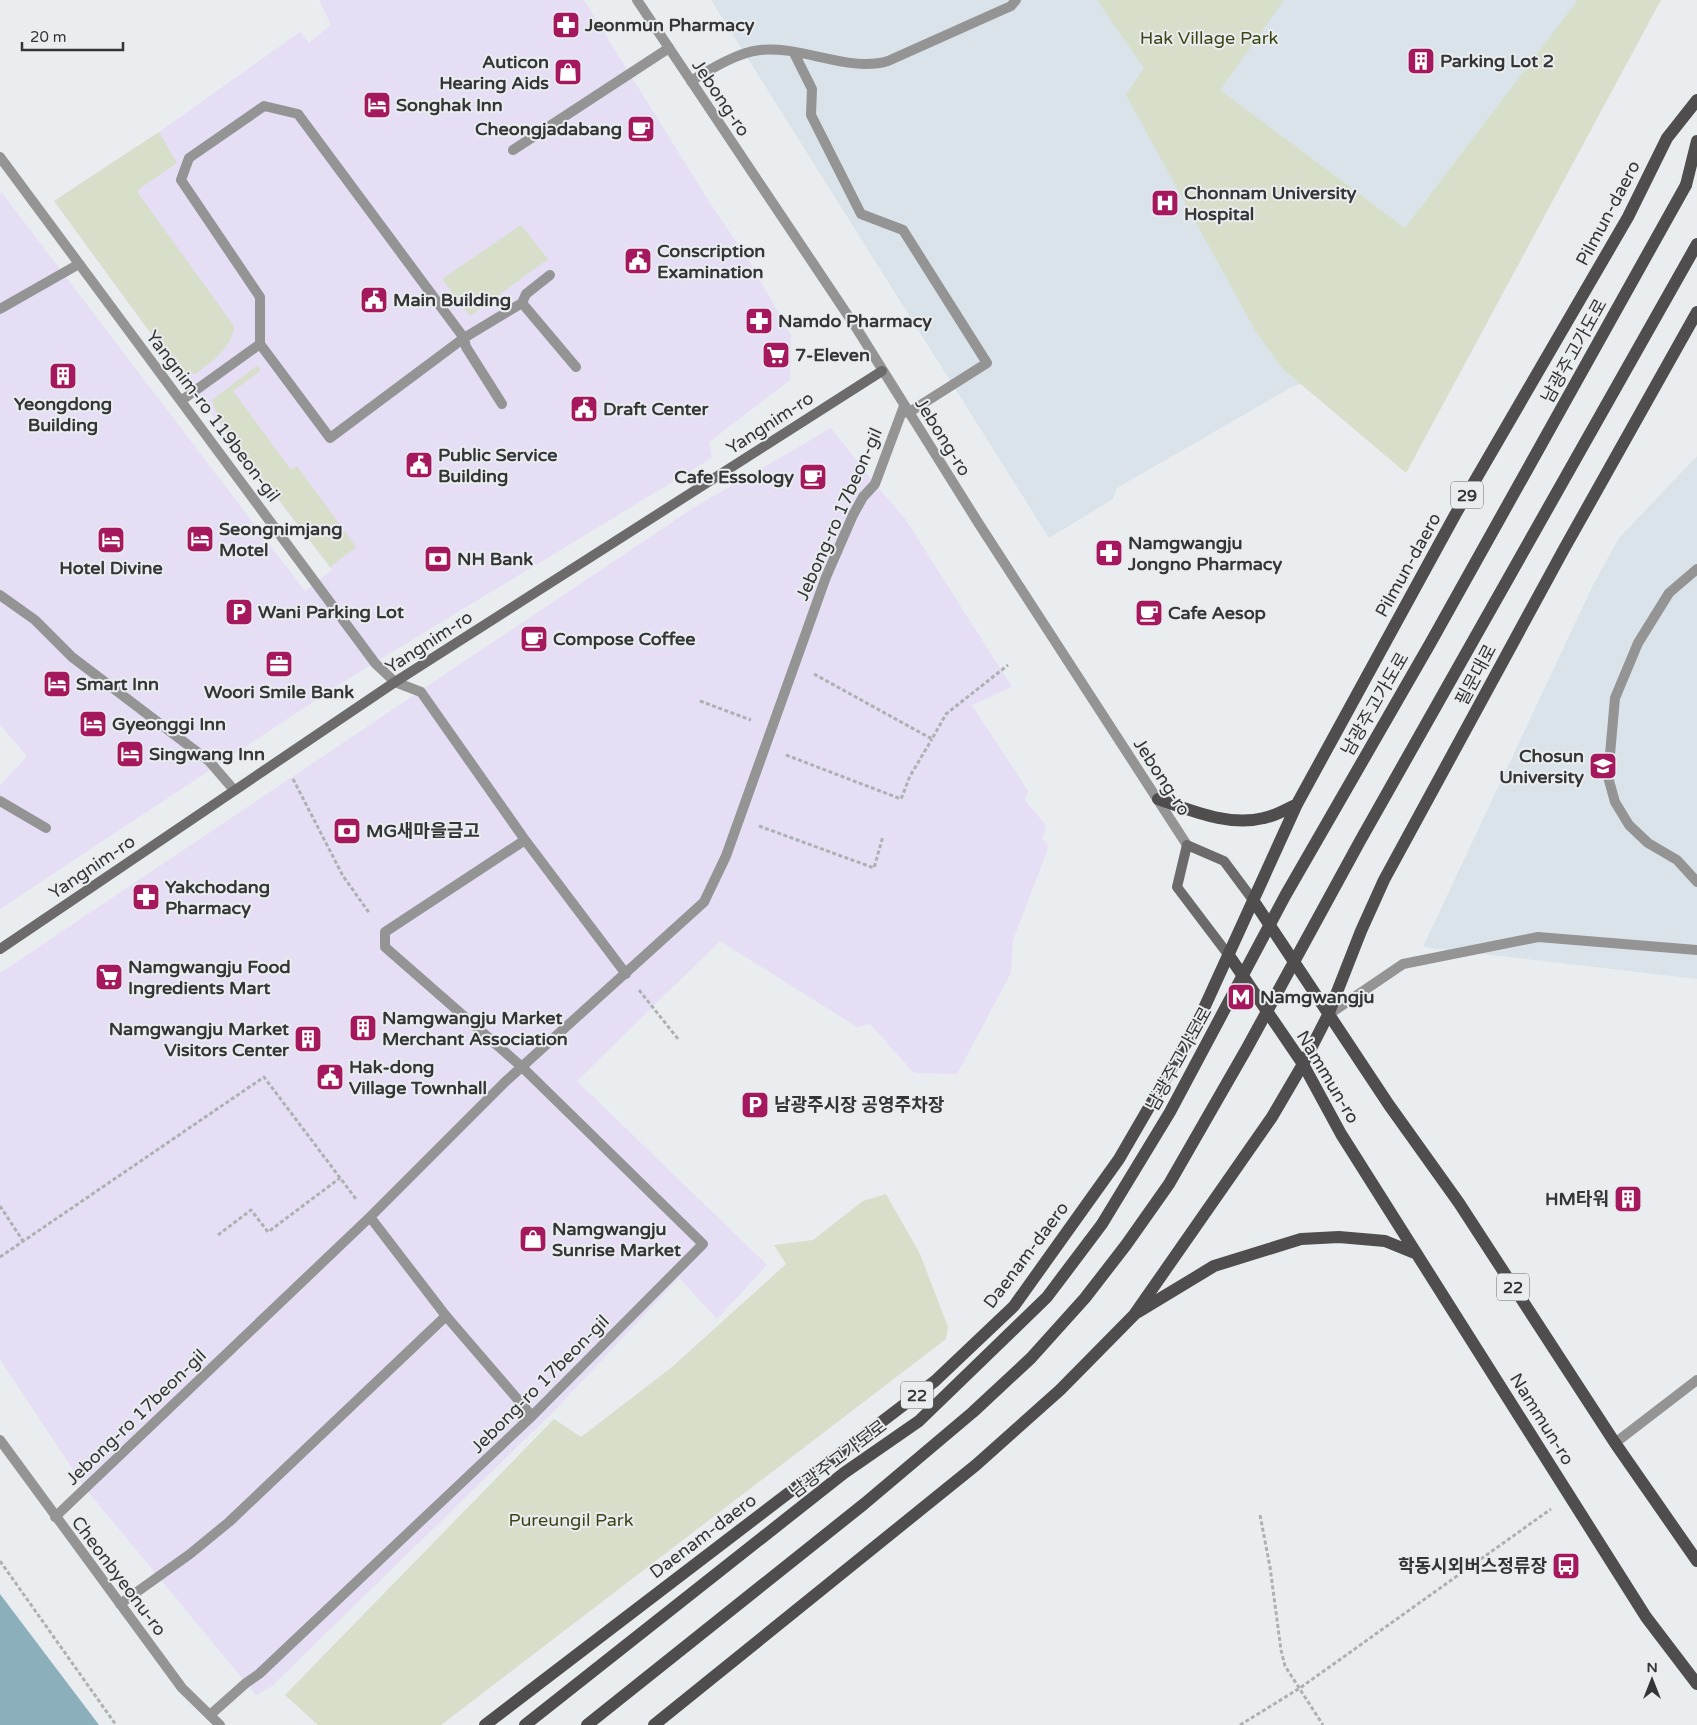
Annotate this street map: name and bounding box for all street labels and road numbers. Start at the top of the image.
street label: Jebong-ro [687,55,755,141]
street label: Pilmun-daero [1571,157,1645,269]
street label: 남광주고가도로 [1536,295,1612,407]
street label: Yangnim-ro 119beon-gil [141,326,285,506]
street label: Yangnim-ro [722,387,818,459]
street label: Jebong-ro [910,394,976,480]
street label: Jebong-ro 17beon-gil [791,424,887,604]
road number: 29 [1451,482,1483,508]
street label: Pilmun-daero [1370,509,1446,621]
street label: Yangnim-ro [381,606,477,678]
street label: 필문대로 [1451,641,1501,709]
street label: 남광주고가도로 [1336,648,1414,760]
street label: Jebong-ro [1129,734,1195,820]
street label: Yangnim-ro [45,830,139,904]
street label: 남광주고가도로 [1141,1003,1217,1115]
street label: Nammun-ro [1292,1027,1364,1127]
street label: Daenam-daero [979,1197,1073,1313]
road number: 22 [1497,1274,1529,1300]
street label: Jebong-ro 17beon-gil [466,1310,614,1458]
street label: Jebong-ro 17beon-gil [61,1344,211,1490]
street label: Nammun-ro [1505,1369,1579,1469]
road number: 22 [901,1382,933,1408]
street label: 남광주고가도로 [785,1415,891,1503]
street label: Daenam-daero [645,1489,761,1583]
street label: Cheonbyeonu-ro [67,1512,171,1640]

